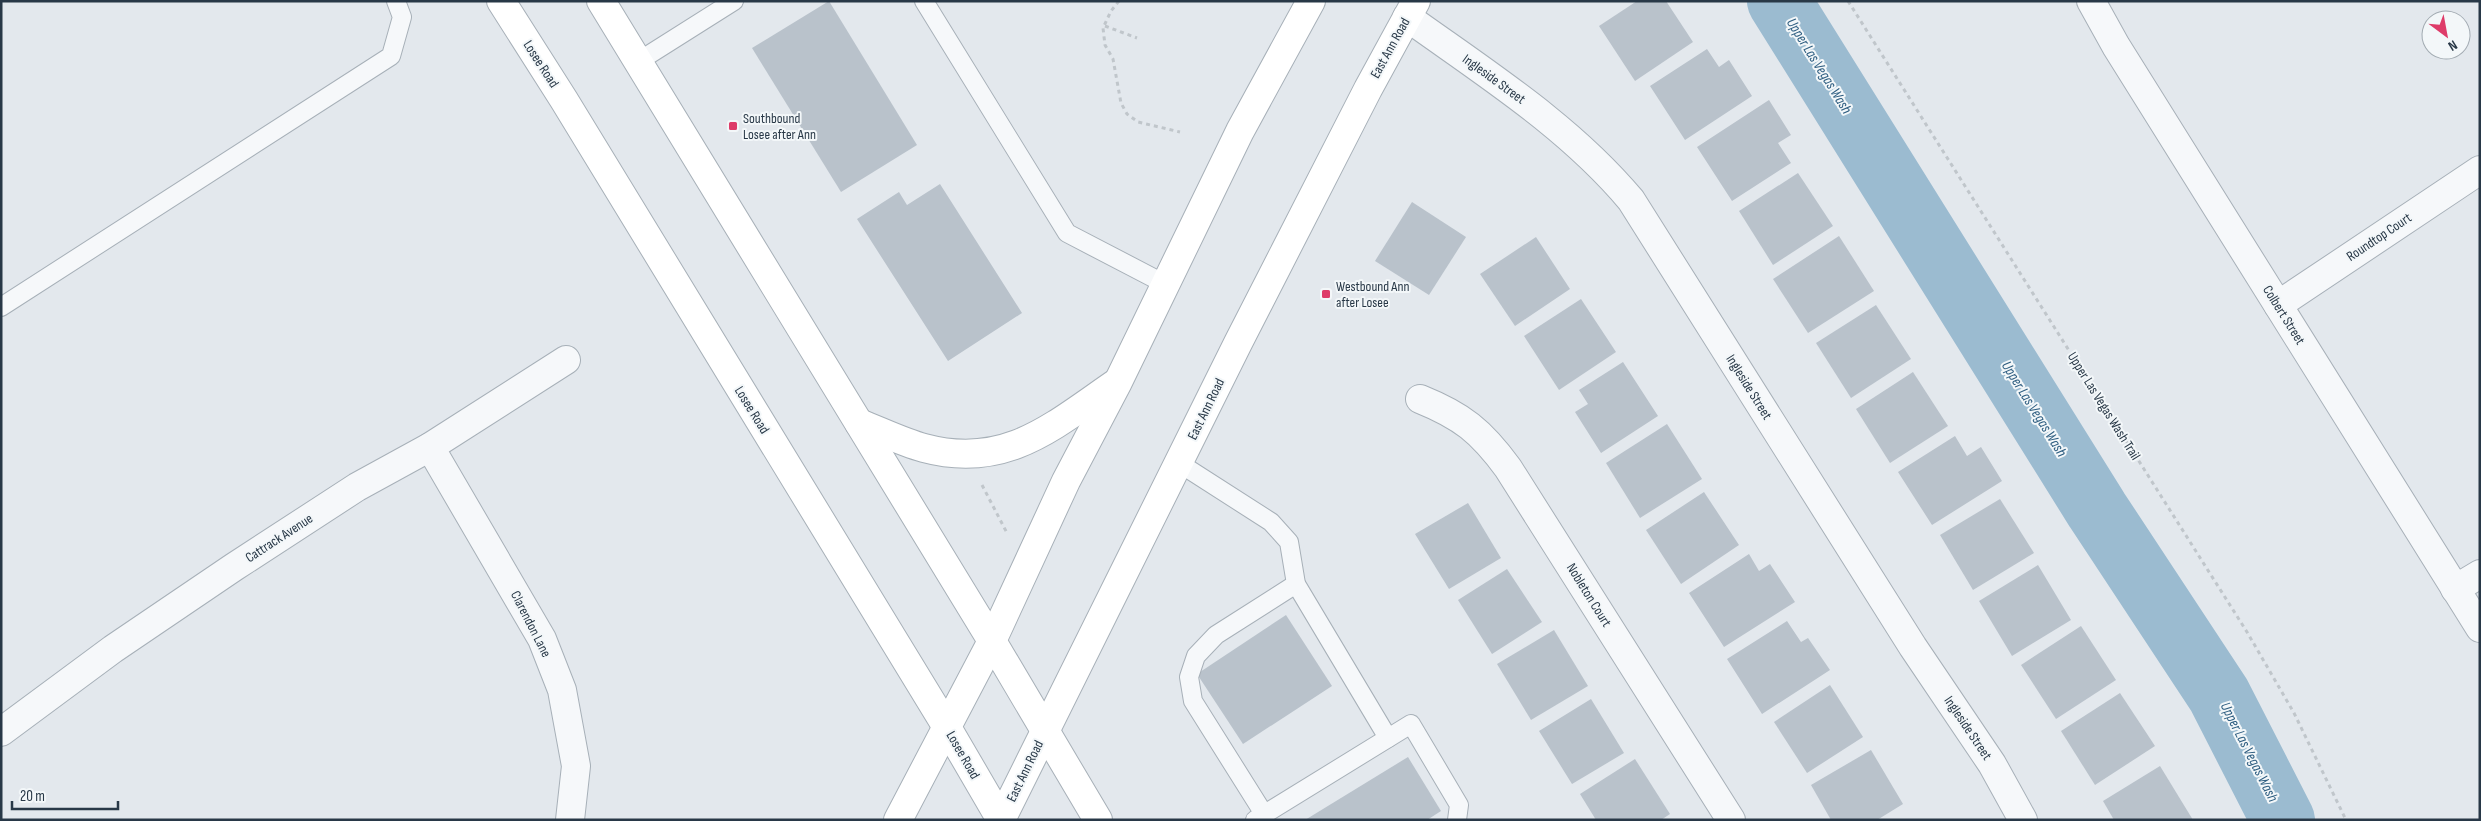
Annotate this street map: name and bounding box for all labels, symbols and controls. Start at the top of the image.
north arrow [2421,10,2471,60]
street label: East Ann Road [1367,15,1414,81]
water label: Upper Las Vegas Wash [1782,15,1856,117]
text: N [2445,36,2460,55]
street label: Losee Road [520,37,563,91]
street label: Ingleside Street [1459,51,1529,107]
place label: Southbound Losee after Ann [743,110,816,143]
marker: Southbound Losee after Ann [727,120,739,132]
street label: Roundtop Court [2343,209,2415,265]
place label: Westbound Ann after Losee [1336,278,1410,311]
street label: Colbert Street [2259,282,2309,348]
marker: Westbound Ann after Losee [1320,288,1332,300]
street label: Upper Las Vegas Wash Trail [2064,349,2144,463]
street label: Ingleside Street [1722,351,1776,423]
water label: Upper Las Vegas Wash [1997,358,2071,460]
street label: East Ann Road [1184,375,1228,443]
street label: Losee Road [731,383,773,437]
street label: Cattrack Avenue [242,510,316,566]
street label: Nobleton Court [1563,560,1615,630]
street label: Clarendon Lane [507,588,555,660]
street label: Ingleside Street [1940,693,1996,763]
water label: Upper Las Vegas Wash [2216,699,2282,805]
street label: Losee Road [942,728,984,782]
street label: East Ann Road [1003,737,1047,805]
scale bar [12,778,119,810]
text: 20 m [20,787,45,806]

